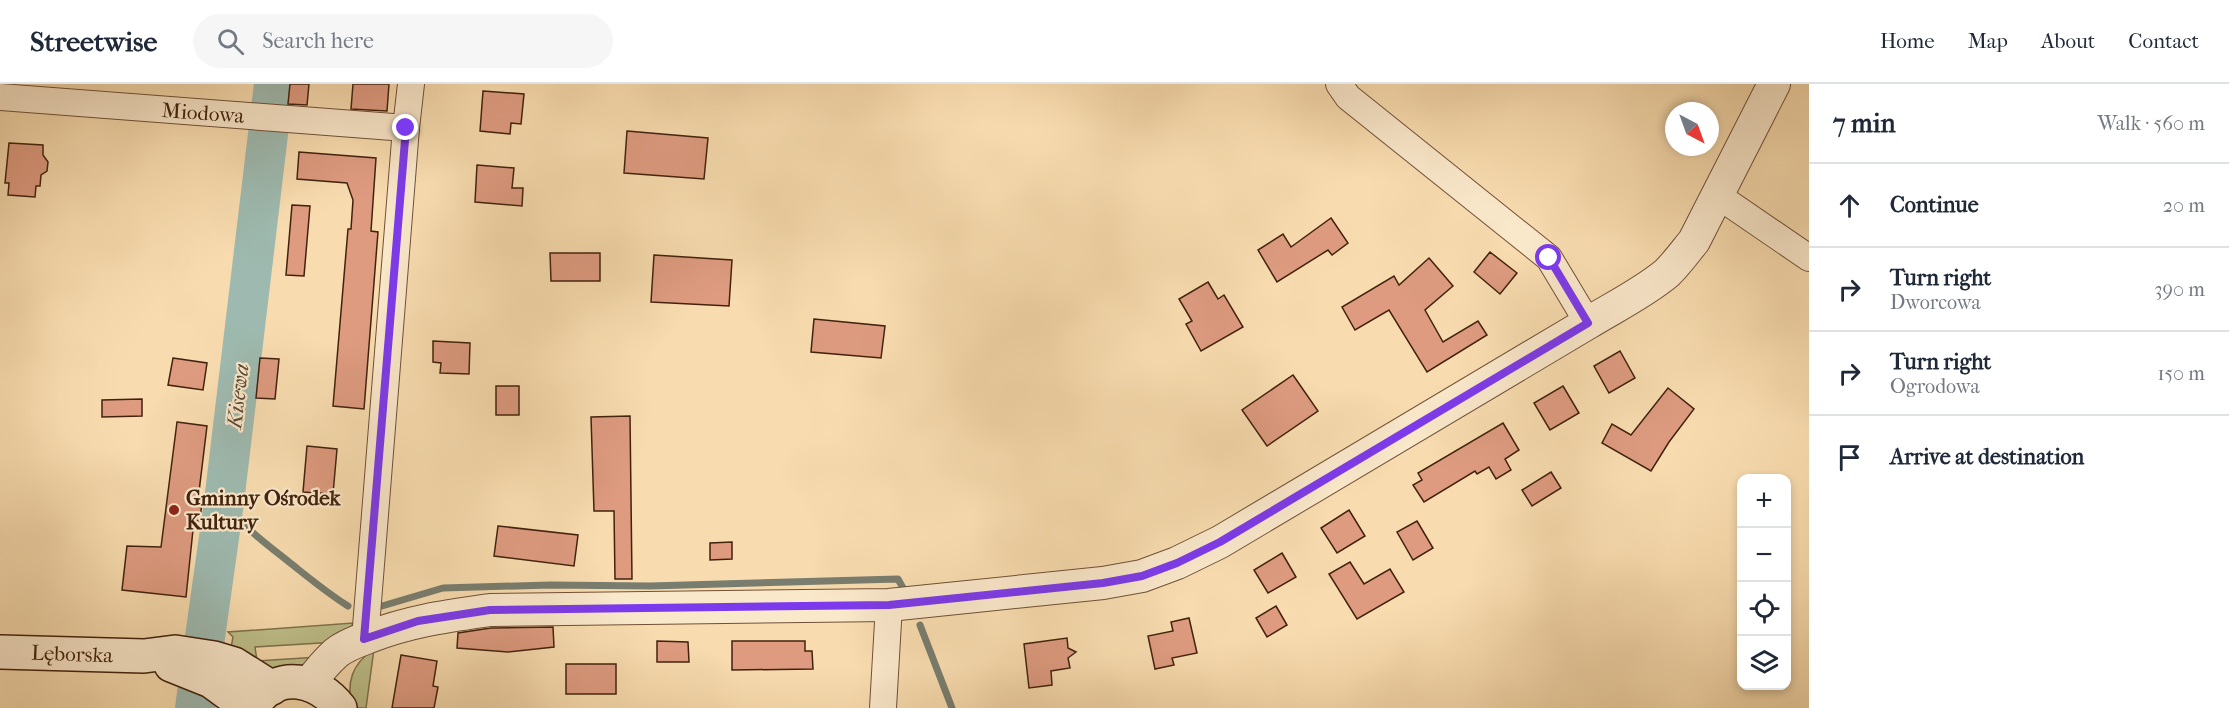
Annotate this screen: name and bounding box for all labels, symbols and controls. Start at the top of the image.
search box [193,14,613,68]
text: Streetwise [30,25,157,58]
icon: search [214,25,247,58]
text: Search here [262,28,374,54]
text: Home [1880,29,1935,53]
text: Map [1968,29,2008,53]
text: About [2041,29,2095,53]
text: Contact [2128,29,2199,53]
street label: Miodowa [161,98,245,128]
north arrow [1665,102,1719,156]
text: 7 min [1833,108,1896,139]
text: Walk · 560 m [2098,112,2205,135]
route end [392,114,418,140]
icon: ahead [1833,189,1866,222]
text: Continue [1890,192,1979,218]
text: 20 m [2163,194,2205,217]
route start [1535,244,1561,270]
text: Turn right [1890,265,1991,291]
icon: right [1833,273,1866,306]
text: 390 m [2154,278,2205,301]
text: Dworcowa [1890,291,1981,314]
text: Turn right [1890,349,1991,375]
icon: right [1833,357,1866,390]
water label: Kisewa [221,362,255,432]
text: 150 m [2157,362,2205,385]
text: Ogrodowa [1890,375,1980,398]
icon: arrive [1833,441,1866,474]
text: Arrive at destination [1890,444,2084,470]
map controls [1737,474,1791,690]
button: + [1737,474,1791,528]
place label: Gminny Ośrodek Kultury [186,486,342,534]
marker: Gminny Ośrodek Kultury [167,503,181,517]
button: − [1737,528,1791,582]
button: locate [1737,582,1791,636]
button: layers [1737,636,1791,690]
street label: Lęborska [31,641,114,667]

